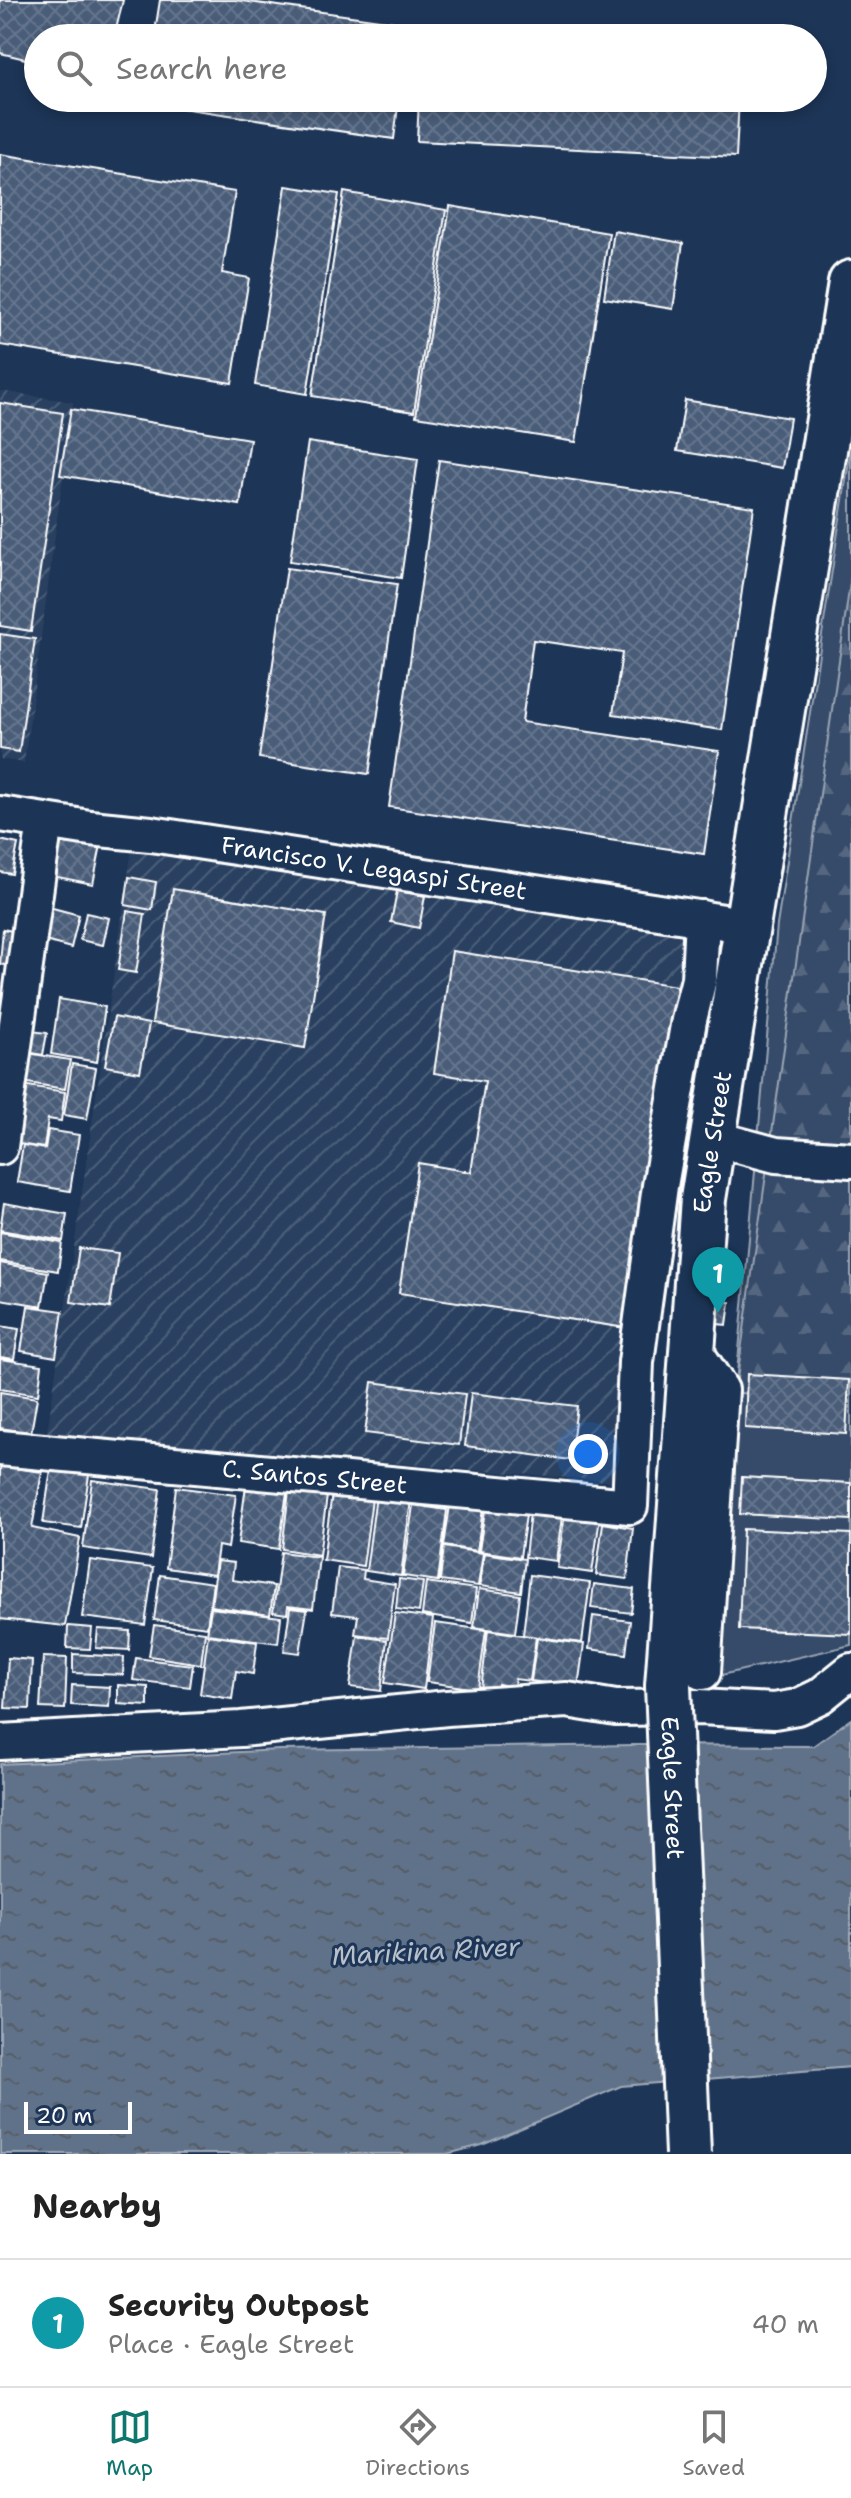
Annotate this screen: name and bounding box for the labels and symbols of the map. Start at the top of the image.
street label: Francisco V. Legaspi Street [219,829,529,908]
street label: Eagle Street [686,1069,739,1214]
pin: 1 [692,1247,744,1313]
your location [568,1434,608,1474]
street label: C. Santos Street [221,1453,409,1501]
street label: Eagle Street [653,1716,691,1860]
water label: Marikina River [331,1928,522,1973]
scale bar [24,2098,132,2134]

